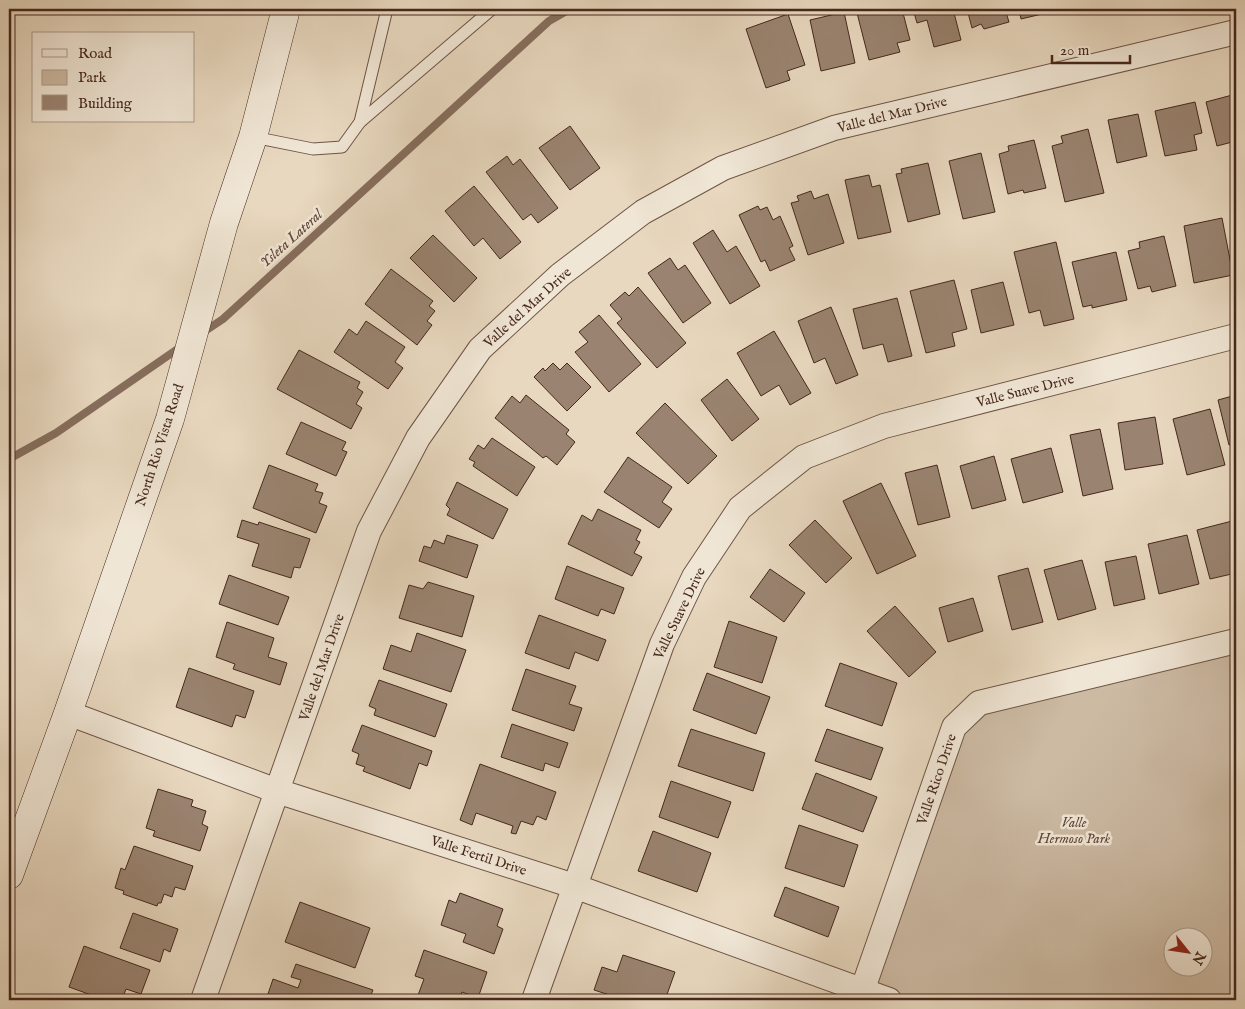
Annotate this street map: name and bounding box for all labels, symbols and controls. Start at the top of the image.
legend [32,32,195,122]
scale bar [1052,32,1130,64]
text: 20 m [1060,41,1090,60]
text: Road [78,44,113,63]
text: Park [78,68,108,87]
street label: Valle del Mar Drive [835,93,949,138]
text: Building [78,94,133,113]
water label: Ysleta Lateral [256,204,328,271]
street label: Valle del Mar Drive [479,263,576,353]
street label: Valle Suave Drive [974,370,1076,412]
street label: North Rio Vista Road [132,381,188,509]
street label: Valle Suave Drive [649,564,710,663]
street label: Valle del Mar Drive [295,611,349,724]
street label: Valle Rico Drive [913,731,961,828]
park label: Valle Hermoso Park [1037,814,1111,848]
street label: Valle Fertil Drive [427,832,529,880]
north arrow [1162,926,1212,976]
text: N [1188,947,1210,968]

